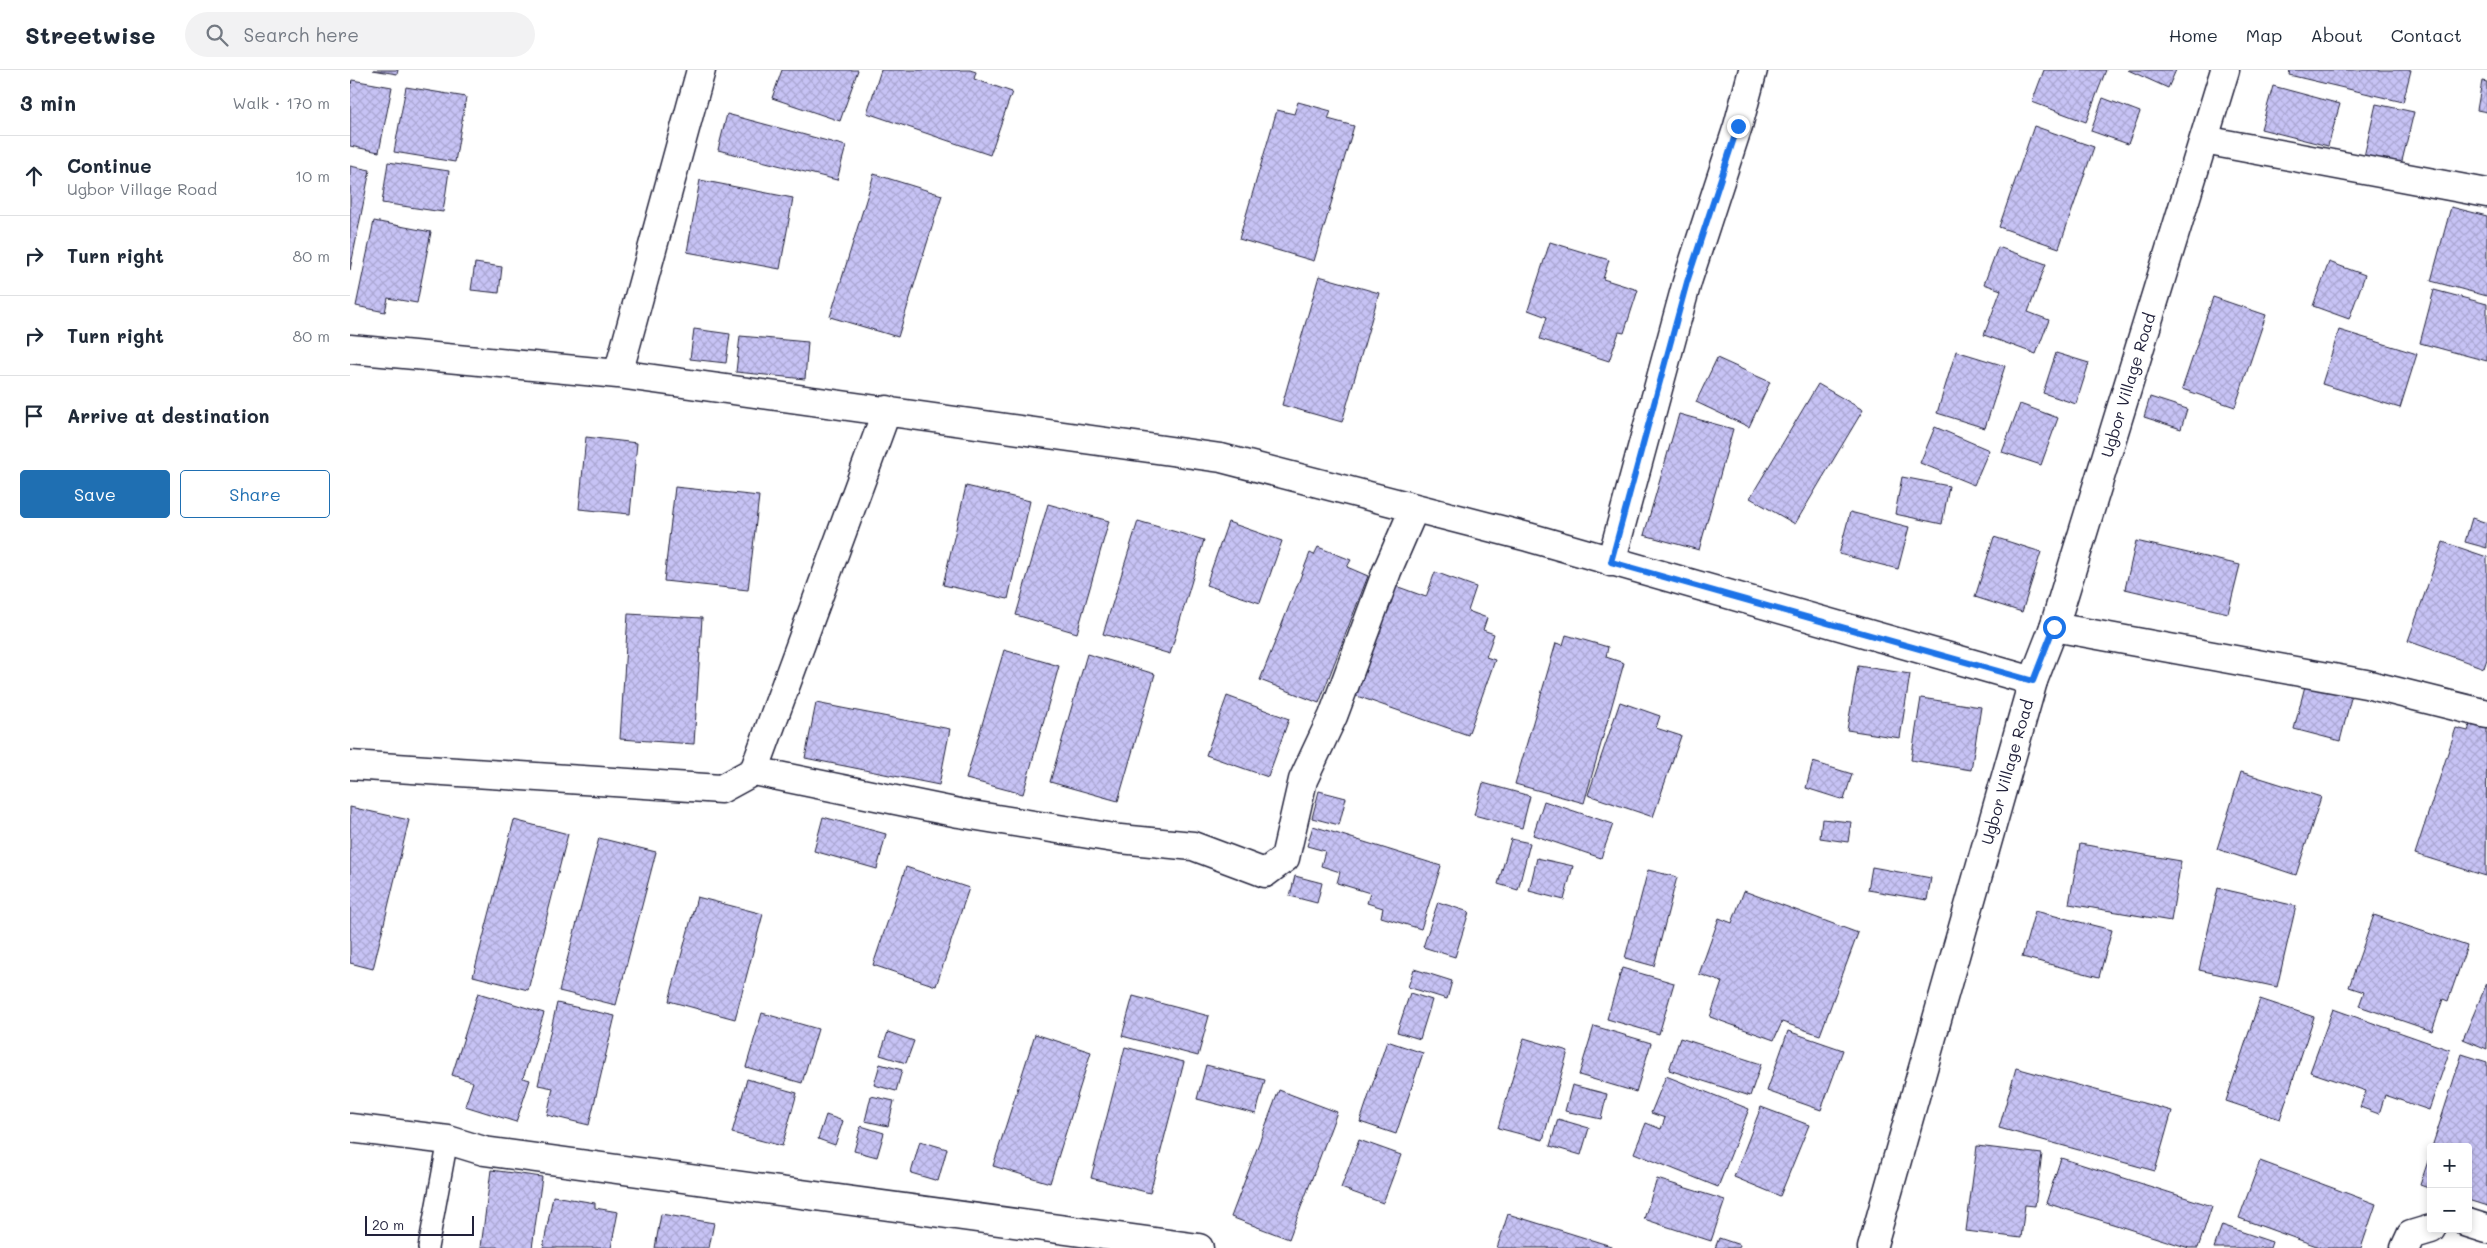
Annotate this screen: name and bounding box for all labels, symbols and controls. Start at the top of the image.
search box [185,12,535,57]
text: Streetwise [25,19,155,50]
icon: search [203,21,231,49]
text: Search here [243,22,359,47]
text: Home [2169,23,2218,47]
text: Map [2246,23,2282,47]
text: About [2310,23,2363,47]
text: Contact [2391,23,2462,47]
text: 3 min [20,89,76,116]
text: Walk · 170 m [232,92,330,113]
route end [1727,115,1750,138]
text: Continue [67,153,152,178]
icon: ahead [20,162,48,190]
text: 10 m [295,165,330,186]
text: Ugbor Village Road [67,178,217,199]
icon: right [20,242,48,270]
text: Turn right [67,243,164,268]
text: 80 m [293,245,330,266]
street label: Ugbor Village Road [2096,310,2160,460]
icon: right [20,322,48,350]
text: Turn right [67,323,164,348]
text: 80 m [293,325,330,346]
icon: arrive [20,402,48,430]
text: Arrive at destination [67,403,270,428]
button: Save [20,470,170,518]
button: Share [180,470,330,518]
route start [2043,616,2066,639]
street label: Ugbor Village Road [1976,697,2037,847]
map controls [2427,1143,2472,1233]
button: + [2427,1143,2472,1188]
button: − [2427,1188,2472,1233]
scale bar [365,1213,474,1236]
text: 20 m [372,1215,404,1234]

